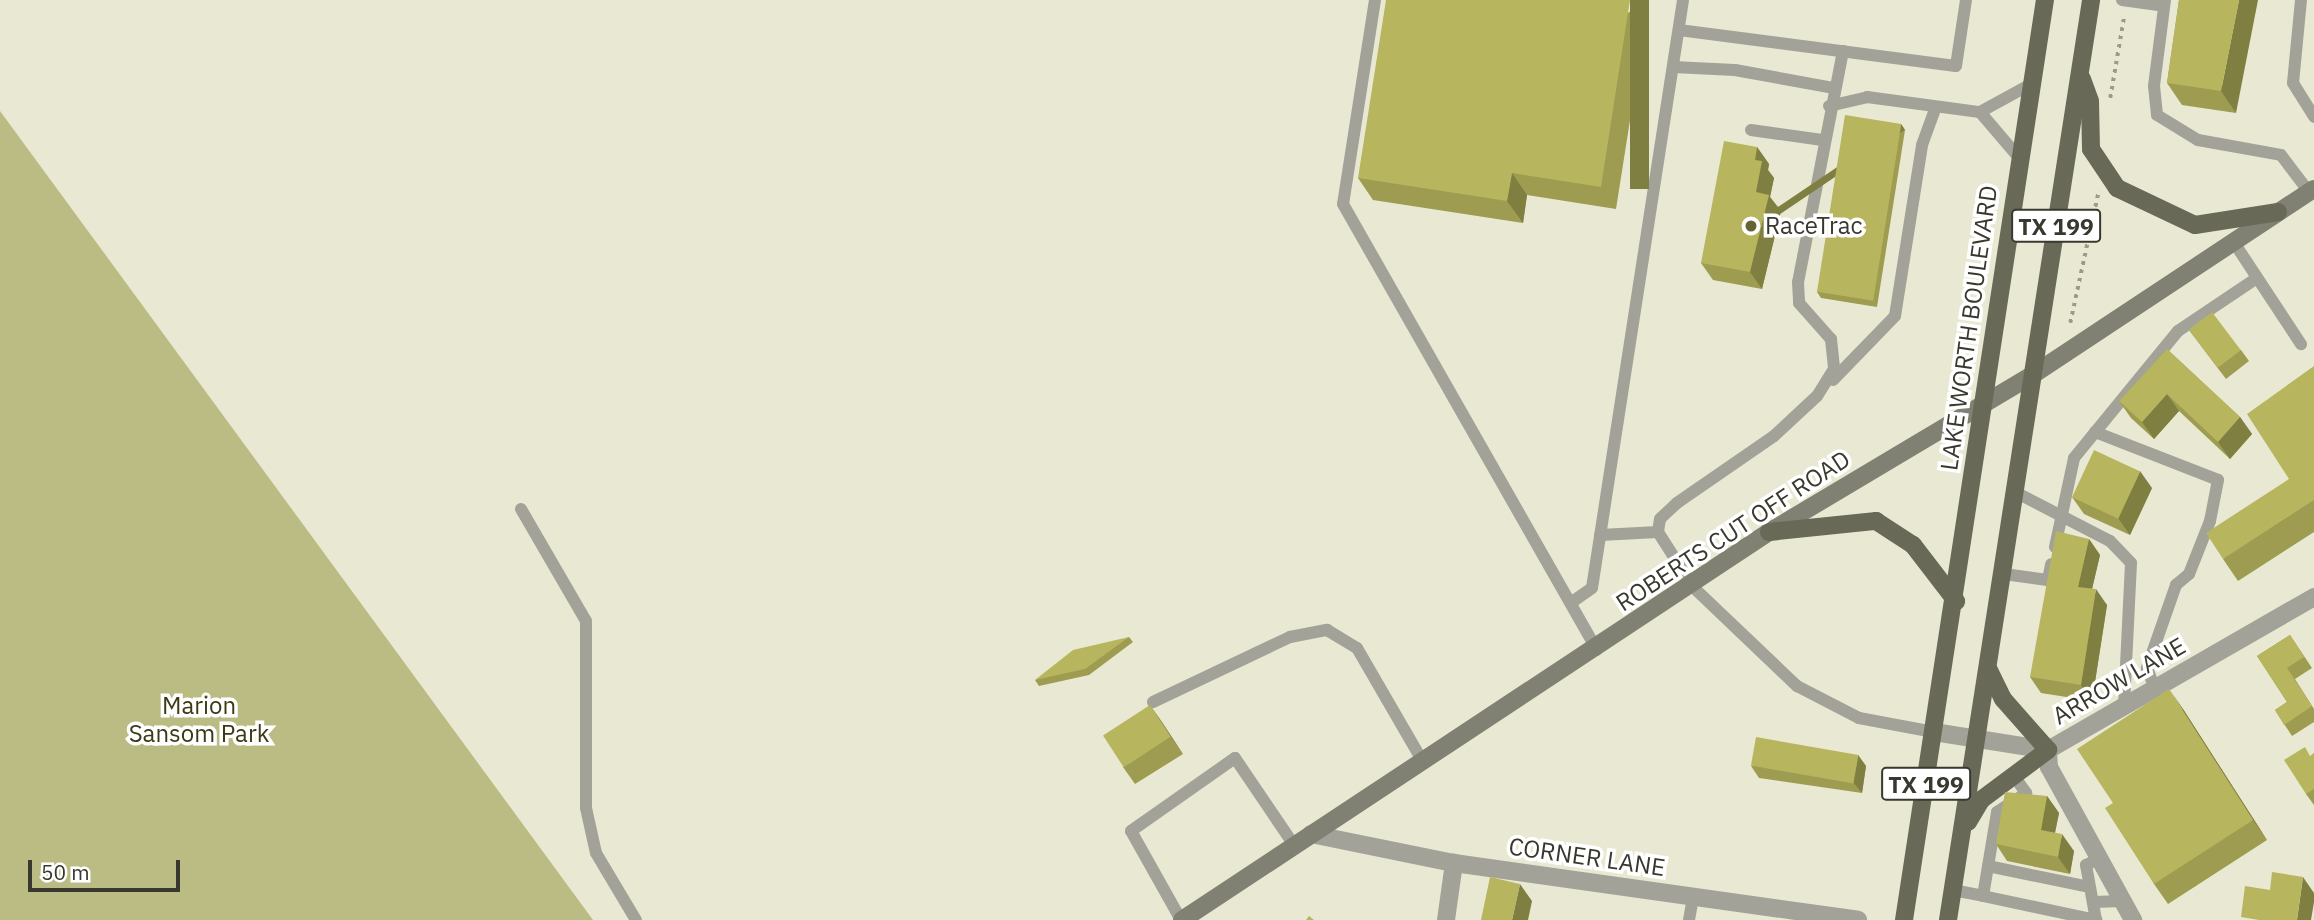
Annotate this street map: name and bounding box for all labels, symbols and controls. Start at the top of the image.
street label: LAKE WORTH BOULEVARD [1935,184,2003,472]
road number: TX 199 [2010,206,2102,246]
place label: RaceTrac [1765,212,1863,240]
marker: RaceTrac [1743,218,1759,234]
street label: ROBERTS CUT OFF ROAD [1611,445,1855,617]
street label: ARROW LANE [2047,631,2191,731]
park label: Marion Sansom Park [129,692,269,748]
road number: TX 199 [1881,764,1972,804]
street label: CORNER LANE [1507,832,1667,882]
scale bar [32,846,184,890]
text: 50 m [41,858,90,886]

